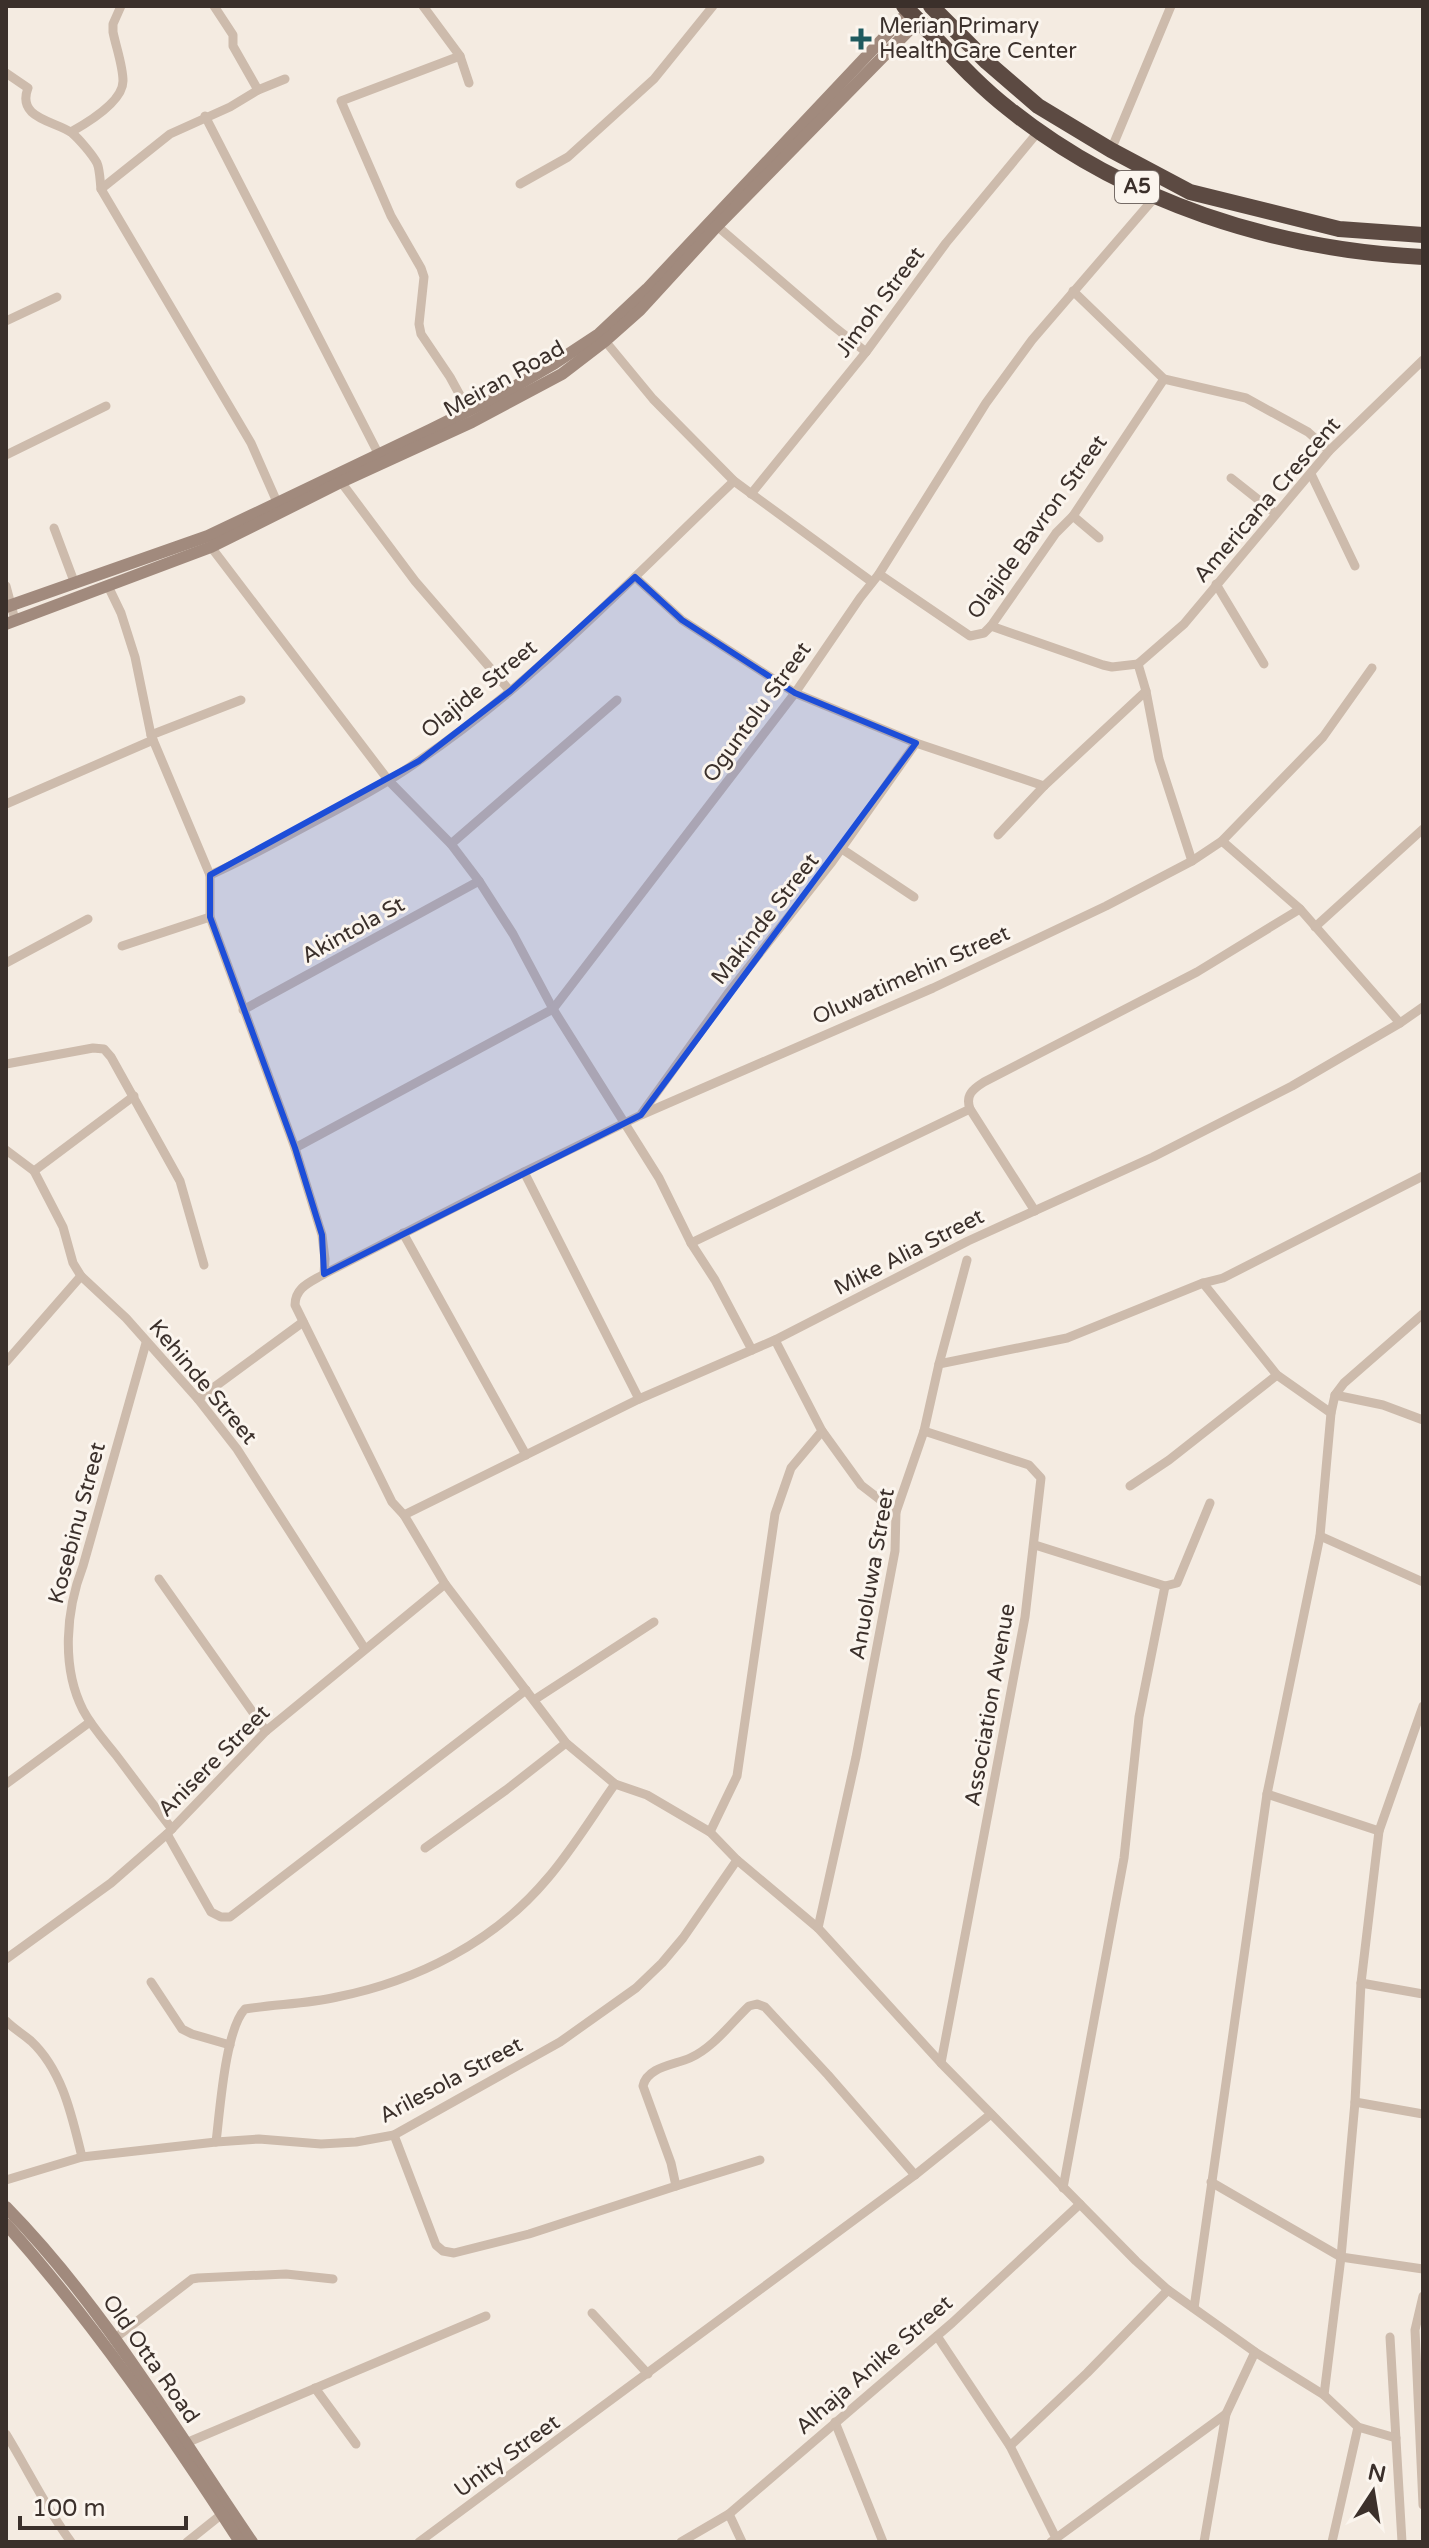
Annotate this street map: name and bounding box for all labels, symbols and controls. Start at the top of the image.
place label: Merian Primary Health Care Center [879,13,1077,64]
marker: Merian Primary Health Care Center [850,28,872,50]
road number: A5 [1115,171,1159,203]
street label: Jimoh Street [830,242,930,362]
street label: Meiran Road [439,335,569,423]
street label: Americana Crescent [1188,412,1346,588]
street label: Olajide Bavron Street [961,430,1113,624]
street label: Olajide Street [416,634,542,744]
street label: Oguntolu Street [697,637,817,787]
street label: Makinde Street [706,848,824,990]
street label: Akintola St [297,891,409,969]
street label: Oluwatimehin Street [808,920,1014,1030]
street label: Mike Alia Street [830,1203,988,1301]
street label: Kehinde Street [143,1315,263,1449]
street label: Kosebinu Street [43,1440,111,1606]
street label: Anuoluwa Street [844,1486,900,1662]
street label: Association Avenue [959,1602,1021,1808]
street label: Anisere Street [153,1700,275,1822]
street label: Arilesola Street [375,2031,527,2129]
street label: Old Otta Road [97,2290,205,2428]
street label: Alhaja Anike Street [790,2290,958,2440]
street label: Unity Street [449,2409,565,2503]
north arrow [1333,2452,1413,2532]
text: N [1366,2459,1388,2488]
scale bar [20,2480,186,2530]
text: 100 m [32,2494,106,2523]

